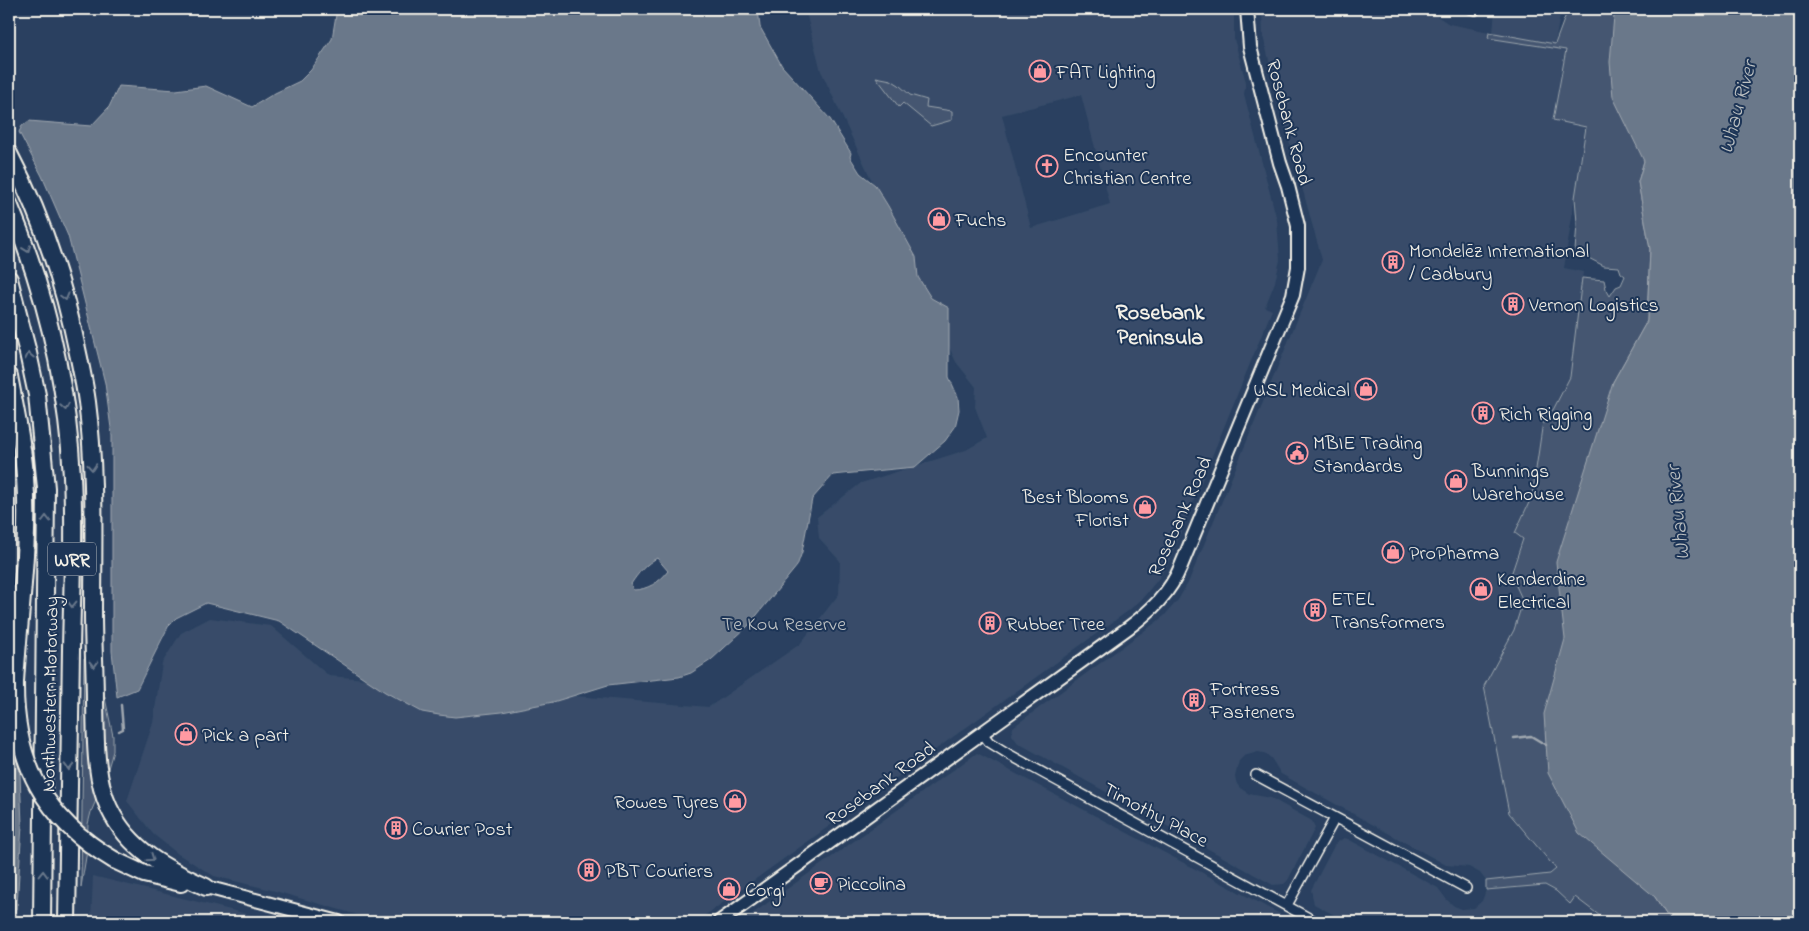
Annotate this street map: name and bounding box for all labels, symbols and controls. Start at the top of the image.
water label: Whau River [1712,55,1766,157]
street label: Rosebank Road [1257,57,1318,189]
shop icon: FAT Lighting [1028,59,1052,83]
place label: FAT Lighting [1055,59,1156,89]
place label: Encounter Christian Centre [1063,142,1191,194]
church icon: Encounter Christian Centre [1035,154,1059,178]
shop icon: Fuchs [927,207,951,231]
place label: Fuchs [954,207,1007,236]
place label: Mondelēz International / Cadbury [1409,238,1589,290]
one-way arrow [21,245,31,253]
building icon: Mondelēz International / Cadbury [1381,250,1405,274]
building icon: Vernon Logistics [1501,292,1525,316]
place label: Vernon Logistics [1528,292,1659,322]
one-way arrow [59,293,69,301]
district label: Rosebank Peninsula [1116,298,1206,355]
one-way arrow [24,351,34,360]
place label: USL Medical [1253,377,1350,406]
shop icon: USL Medical [1354,377,1378,401]
building icon: Rich Rigging [1471,401,1495,425]
place label: Rich Rigging [1499,401,1592,431]
one-way arrow [60,403,70,412]
place label: MBIE Trading Standards [1313,430,1423,482]
public building icon: MBIE Trading Standards [1285,441,1309,465]
street label: Rosebank Road [1142,452,1221,582]
place label: Bunnings Warehouse [1471,458,1564,510]
water label: Whau River [1659,462,1699,562]
one-way arrow [87,463,98,471]
shop icon: Bunnings Warehouse [1444,469,1468,493]
place label: Best Blooms Florist [1022,484,1129,536]
shop icon: Best Blooms Florist [1133,495,1157,519]
one-way arrow [41,514,51,522]
shop icon: ProPharma [1381,540,1405,564]
place label: ProPharma [1409,540,1499,569]
road number: WRR [48,542,96,576]
place label: Kenderdine Electrical [1497,566,1586,618]
shop icon: Kenderdine Electrical [1469,577,1493,601]
place label: ETEL Transformers [1331,586,1445,638]
street label: Northwestern Motorway [35,596,68,792]
building icon: ETEL Transformers [1303,598,1327,622]
one-way arrow [67,601,77,609]
park label: Te Kou Reserve [722,611,846,640]
building icon: Rubber Tree [978,611,1002,635]
place label: Rubber Tree [1006,611,1105,640]
one-way arrow [89,660,99,668]
place label: Fortress Fasteners [1209,676,1295,728]
building icon: Fortress Fasteners [1182,688,1206,712]
shop icon: Pick a part [174,722,198,746]
place label: Pick a part [202,722,289,751]
street label: Rosebank Road [821,735,942,835]
one-way arrow [64,763,75,771]
street label: Timothy Place [1097,776,1213,856]
place label: Rowes Tyres [614,789,719,818]
shop icon: Rowes Tyres [723,789,747,813]
building icon: Courier Post [384,816,408,840]
place label: Courier Post [412,816,513,845]
one-way arrow [145,853,154,861]
building icon: PBT Couriers [577,858,601,882]
place label: PBT Couriers [605,858,713,887]
one-way arrow [37,869,48,877]
cafe icon: Piccolina [809,871,833,895]
place label: Piccolina [837,871,906,900]
shop icon: Corgi [717,877,741,901]
place label: Corgi [745,877,785,907]

